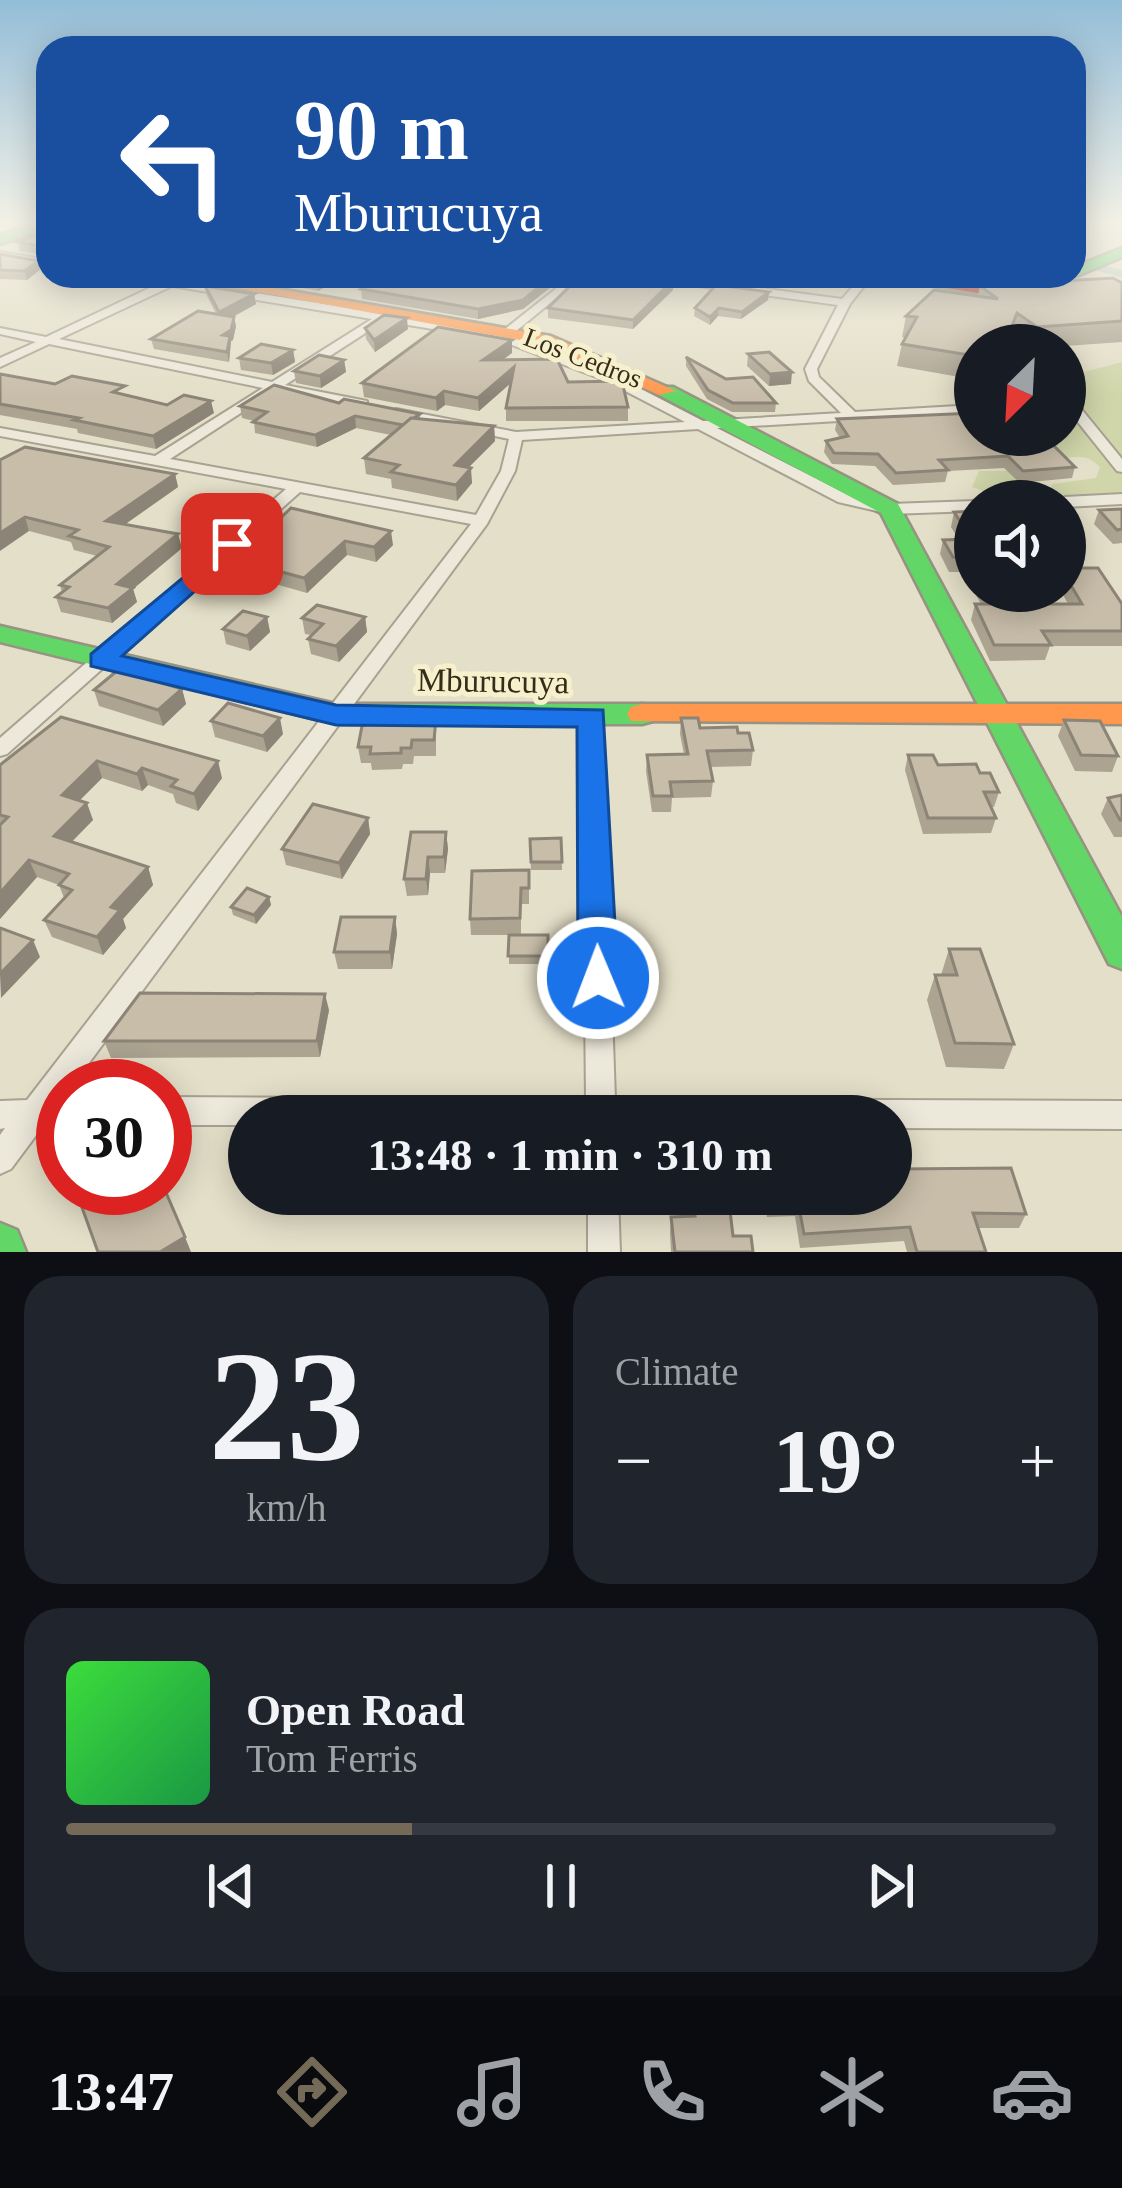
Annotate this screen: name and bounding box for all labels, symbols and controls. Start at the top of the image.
icon: left [96,84,252,240]
text: 90 m [294,84,469,177]
text: Mburucuya [294,183,543,243]
street label: Los Cedros [520,322,646,394]
north arrow [954,324,1086,456]
map controls [954,324,1086,612]
button: sound [954,480,1086,612]
pin [181,493,283,595]
icon: arrive [199,511,265,577]
street label: Mburucuya [417,662,570,700]
position arrow [535,915,661,1041]
speed limit sign: 30 [36,1059,192,1215]
text: 13:48 · 1 min · 310 m [368,1130,773,1180]
text: 23 [209,1320,365,1493]
text: Climate [615,1350,738,1393]
text: 19° [773,1412,899,1511]
text: − [615,1424,652,1497]
text: + [1019,1424,1056,1497]
text: km/h [246,1486,327,1529]
text: Open Road [246,1685,465,1735]
text: Tom Ferris [246,1737,418,1780]
icon: previous [198,1853,264,1919]
icon: pause [528,1853,594,1919]
icon: next [858,1853,924,1919]
icon: directions [270,2050,354,2134]
icon: music [450,2050,534,2134]
icon: phone [630,2050,714,2134]
icon: climate [810,2050,894,2134]
icon: car [990,2050,1074,2134]
text: 13:47 [48,2062,174,2122]

